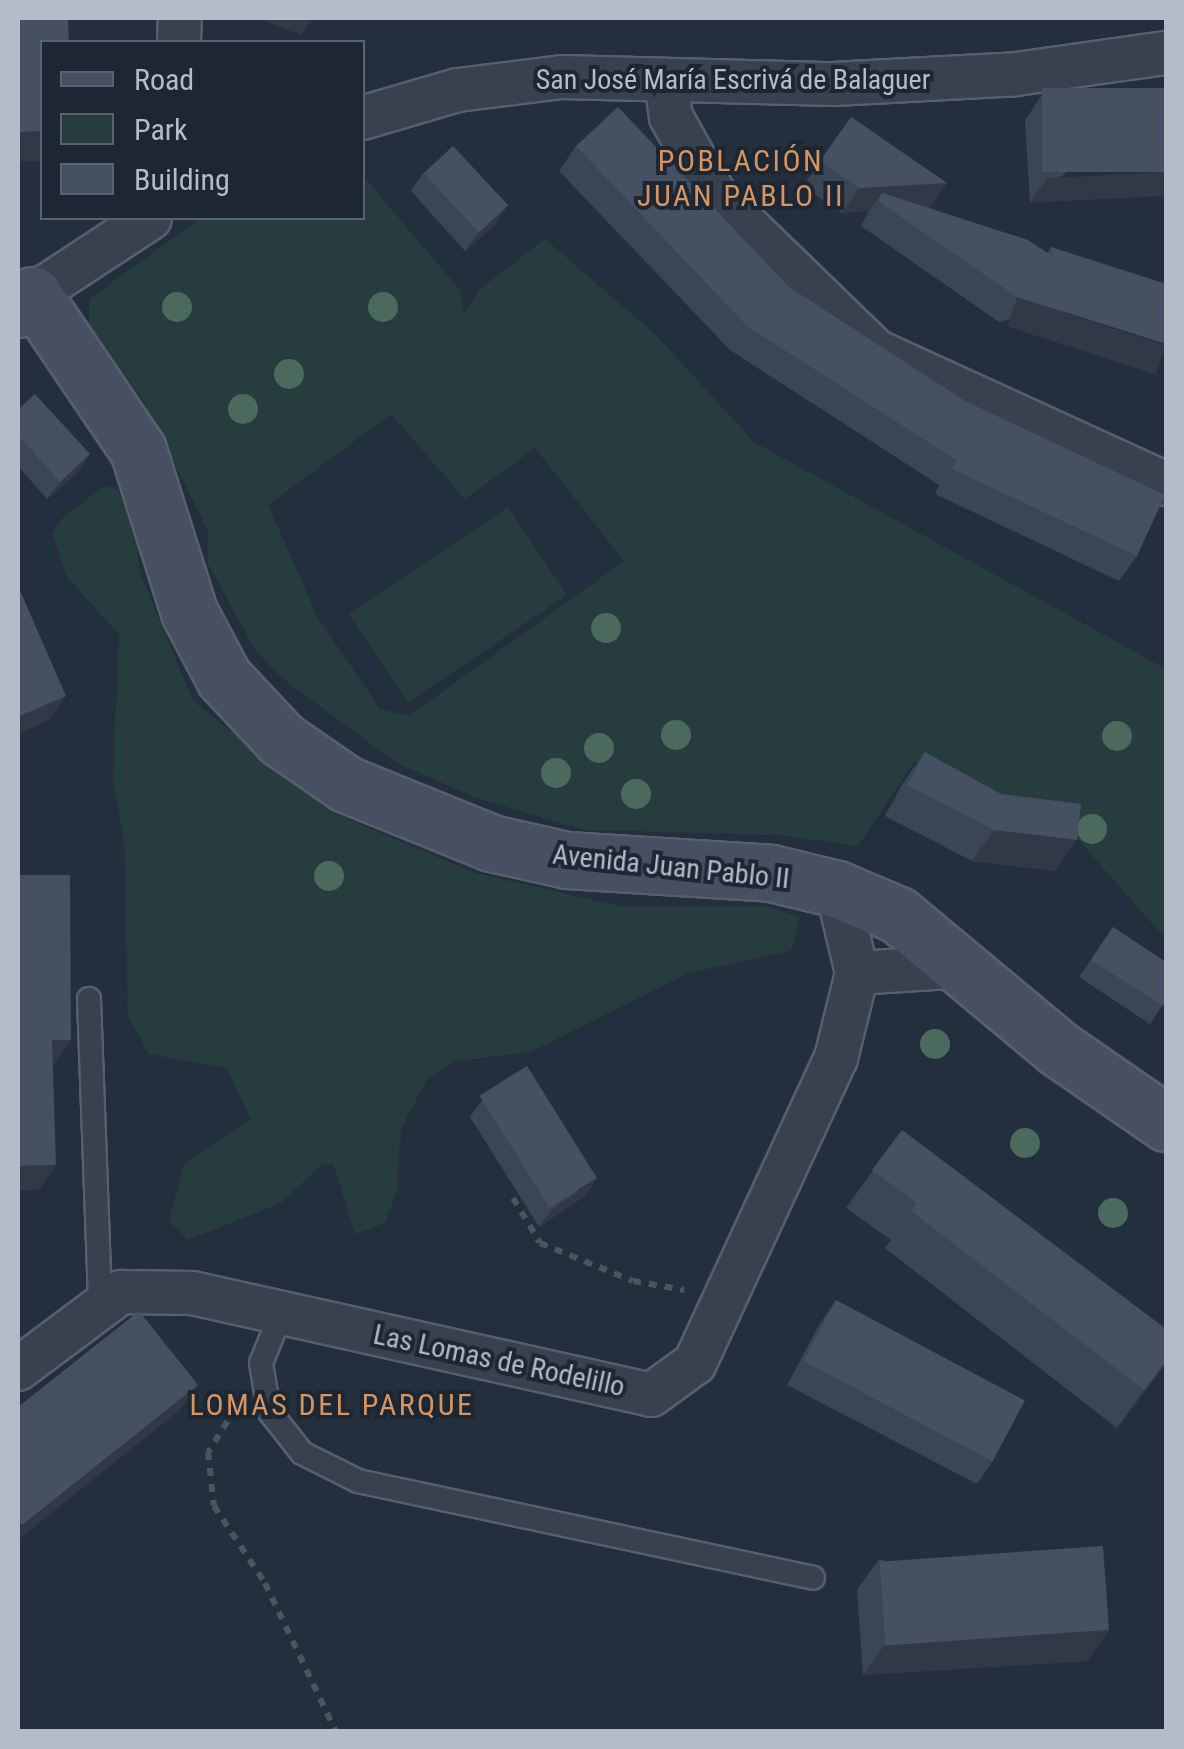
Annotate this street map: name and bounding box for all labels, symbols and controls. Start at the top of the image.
legend [40,40,365,220]
text: Road [134,62,194,97]
street label: San José María Escrivá de Balaguer [536,63,930,97]
text: Park [134,112,188,147]
district label: POBLACIÓN JUAN PABLO II [637,143,845,214]
text: Building [134,162,230,197]
street label: Avenida Juan Pablo II [551,838,791,896]
street label: Las Lomas de Rodelillo [370,1318,628,1404]
district label: LOMAS DEL PARQUE [190,1387,474,1423]

